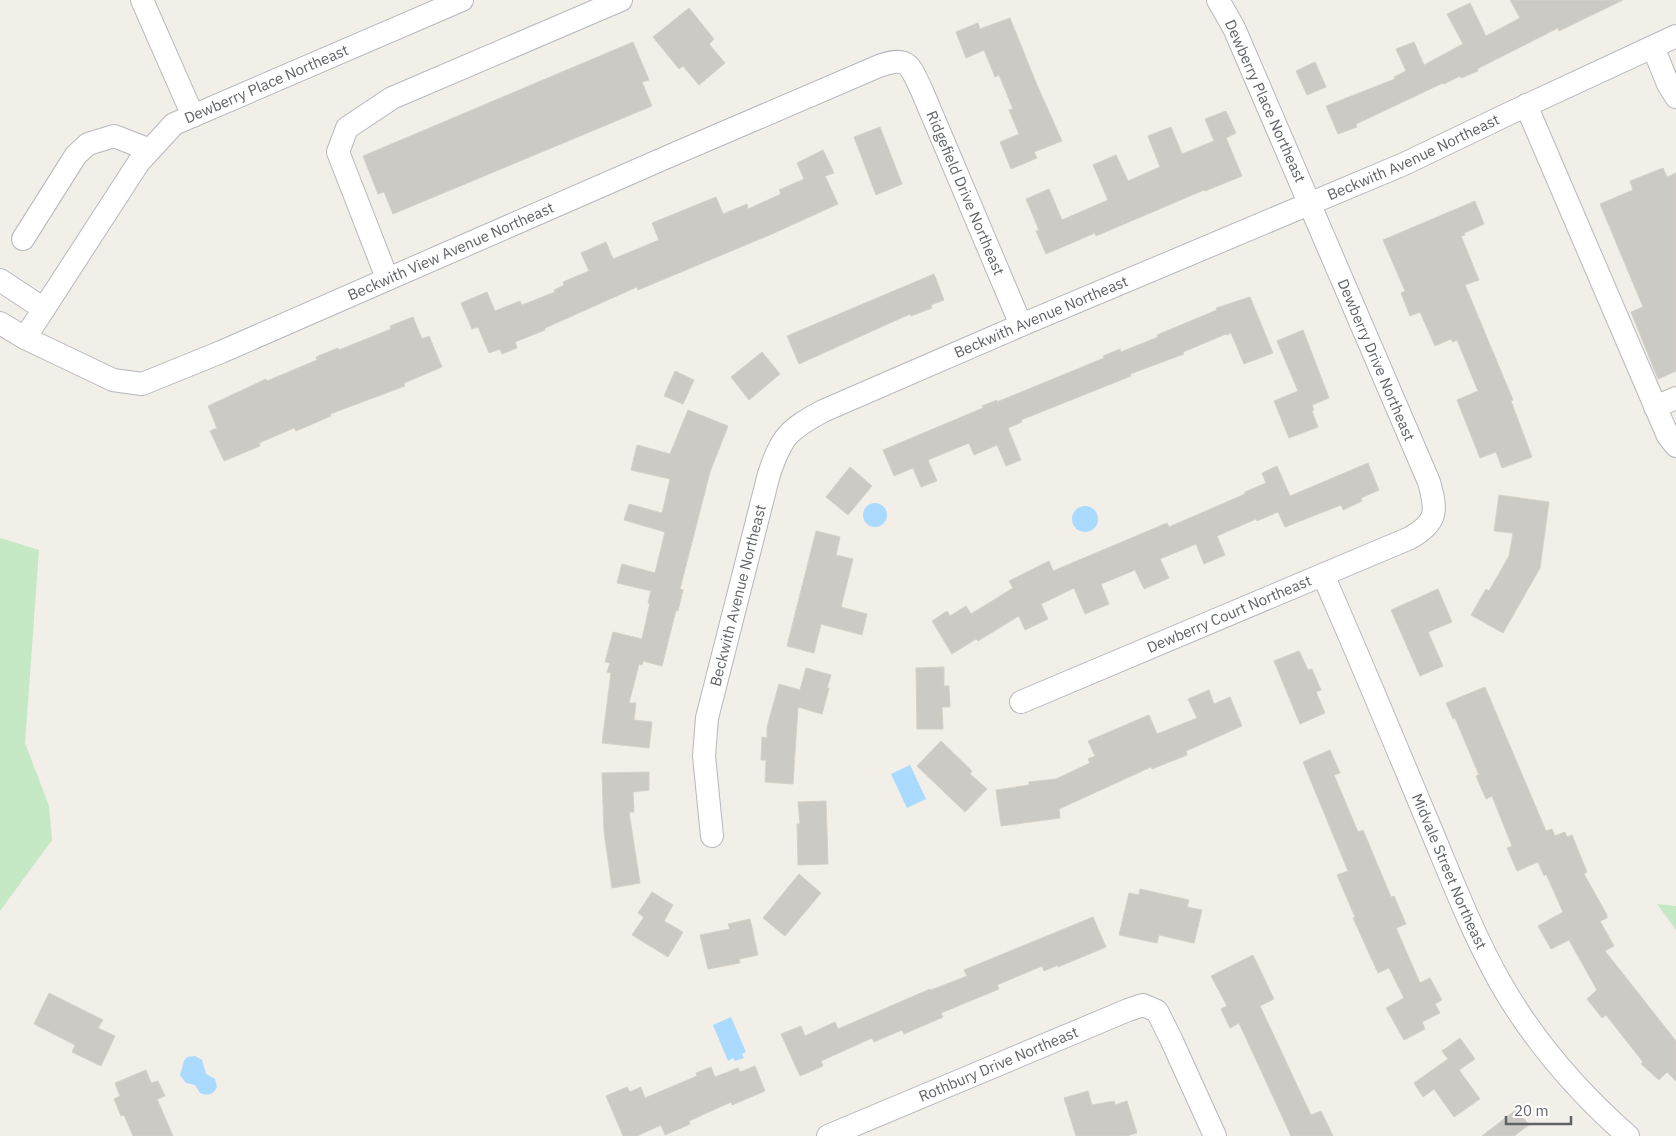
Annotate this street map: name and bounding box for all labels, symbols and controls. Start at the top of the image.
street label: Dewberry Place Northeast [1221,16,1310,185]
street label: Dewberry Place Northeast [181,40,351,127]
street label: Ridgefield Drive Northeast [922,108,1009,278]
street label: Beckwith Avenue Northeast [1324,110,1502,204]
street label: Beckwith View Avenue Northeast [345,198,557,304]
street label: Beckwith Avenue Northeast [951,271,1131,362]
street label: Dewberry Drive Northeast [1334,276,1419,444]
street label: Beckwith Avenue Northeast [705,502,770,688]
street label: Dewberry Court Northeast [1144,571,1314,657]
street label: Midvale Street Northeast [1408,790,1491,952]
street label: Rothbury Drive Northeast [916,1022,1081,1106]
scale bar [1506,1094,1571,1126]
text: 20 m [1514,1101,1549,1120]

